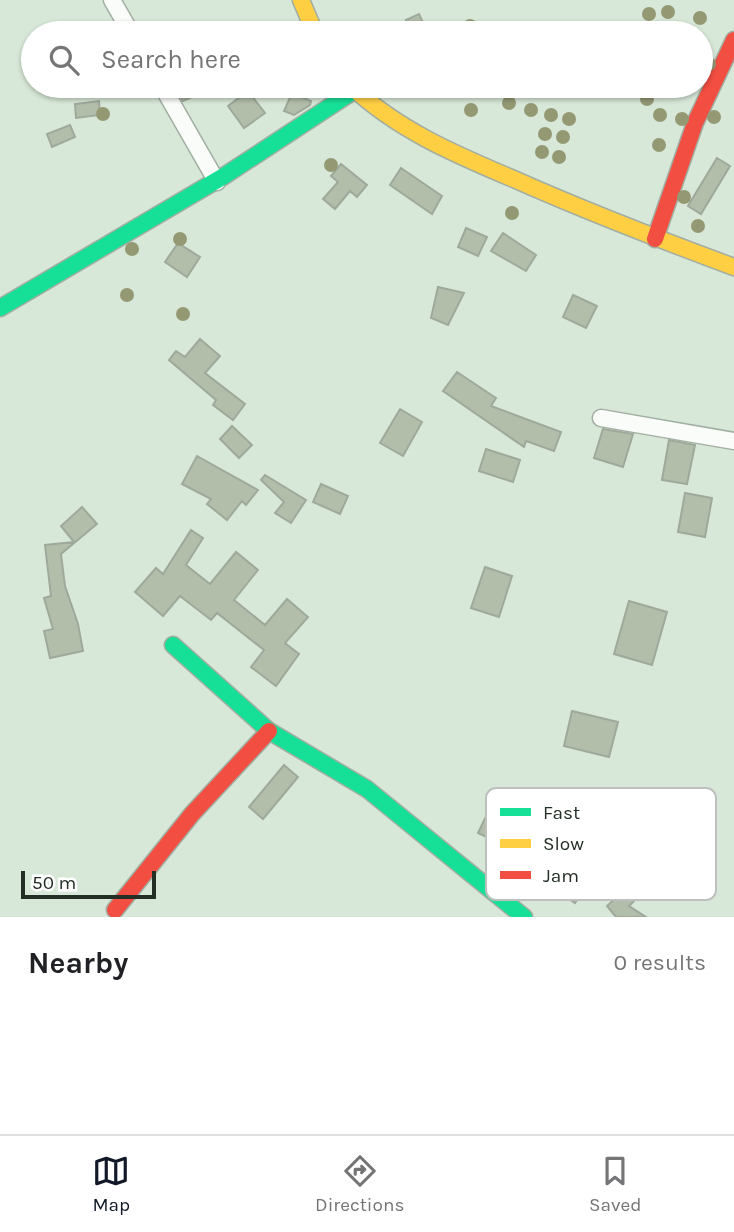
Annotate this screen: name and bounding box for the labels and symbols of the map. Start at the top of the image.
legend [486,788,716,900]
text: Fast [543,802,580,824]
text: Slow [543,833,584,855]
text: Jam [543,865,579,887]
scale bar [21,868,156,900]

